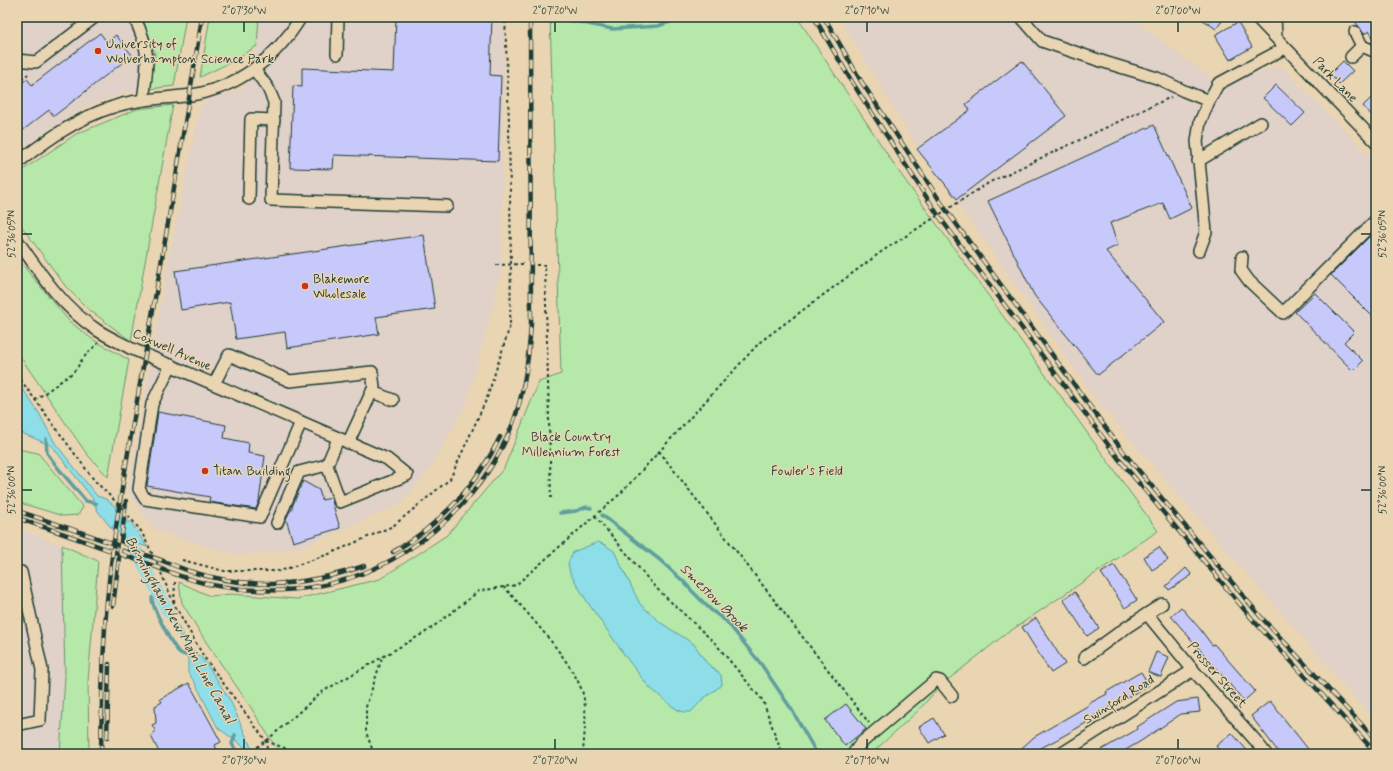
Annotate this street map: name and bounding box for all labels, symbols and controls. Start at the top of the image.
text: 2°07'30"W [222,4,266,18]
text: 2°07'20"W [533,4,577,18]
text: 2°07'10"W [845,4,889,18]
text: 2°07'00"W [1155,4,1201,18]
place label: University of Wolverhampton Science Park [106,36,275,68]
marker: University of Wolverhampton Science Park [93,46,103,56]
street label: Park Lane [1309,54,1361,107]
text: 52°36'05"N [5,210,19,258]
text: 52°36'05"N [1376,210,1390,258]
place label: Blakemore Wholesale [313,271,370,303]
marker: Blakemore Wholesale [300,281,310,291]
street label: Coxwell Avenue [130,325,214,375]
park label: Black Country Millennium Forest [522,429,620,461]
place label: Titan Building [213,463,291,482]
park label: Fowler's Field [771,463,843,480]
text: 52°36'00"N [5,465,19,514]
text: 52°36'00"N [1376,465,1390,514]
marker: Titan Building [200,466,210,476]
water label: Birmingham New Main Line Canal [119,533,240,729]
water label: Smestow Brook [676,560,753,637]
street label: Prosser Street [1183,638,1251,712]
street label: Swinford Road [1080,671,1159,730]
text: 2°07'30"W [222,754,266,768]
text: 2°07'20"W [533,754,577,768]
text: 2°07'10"W [845,754,889,768]
text: 2°07'00"W [1155,754,1201,768]

